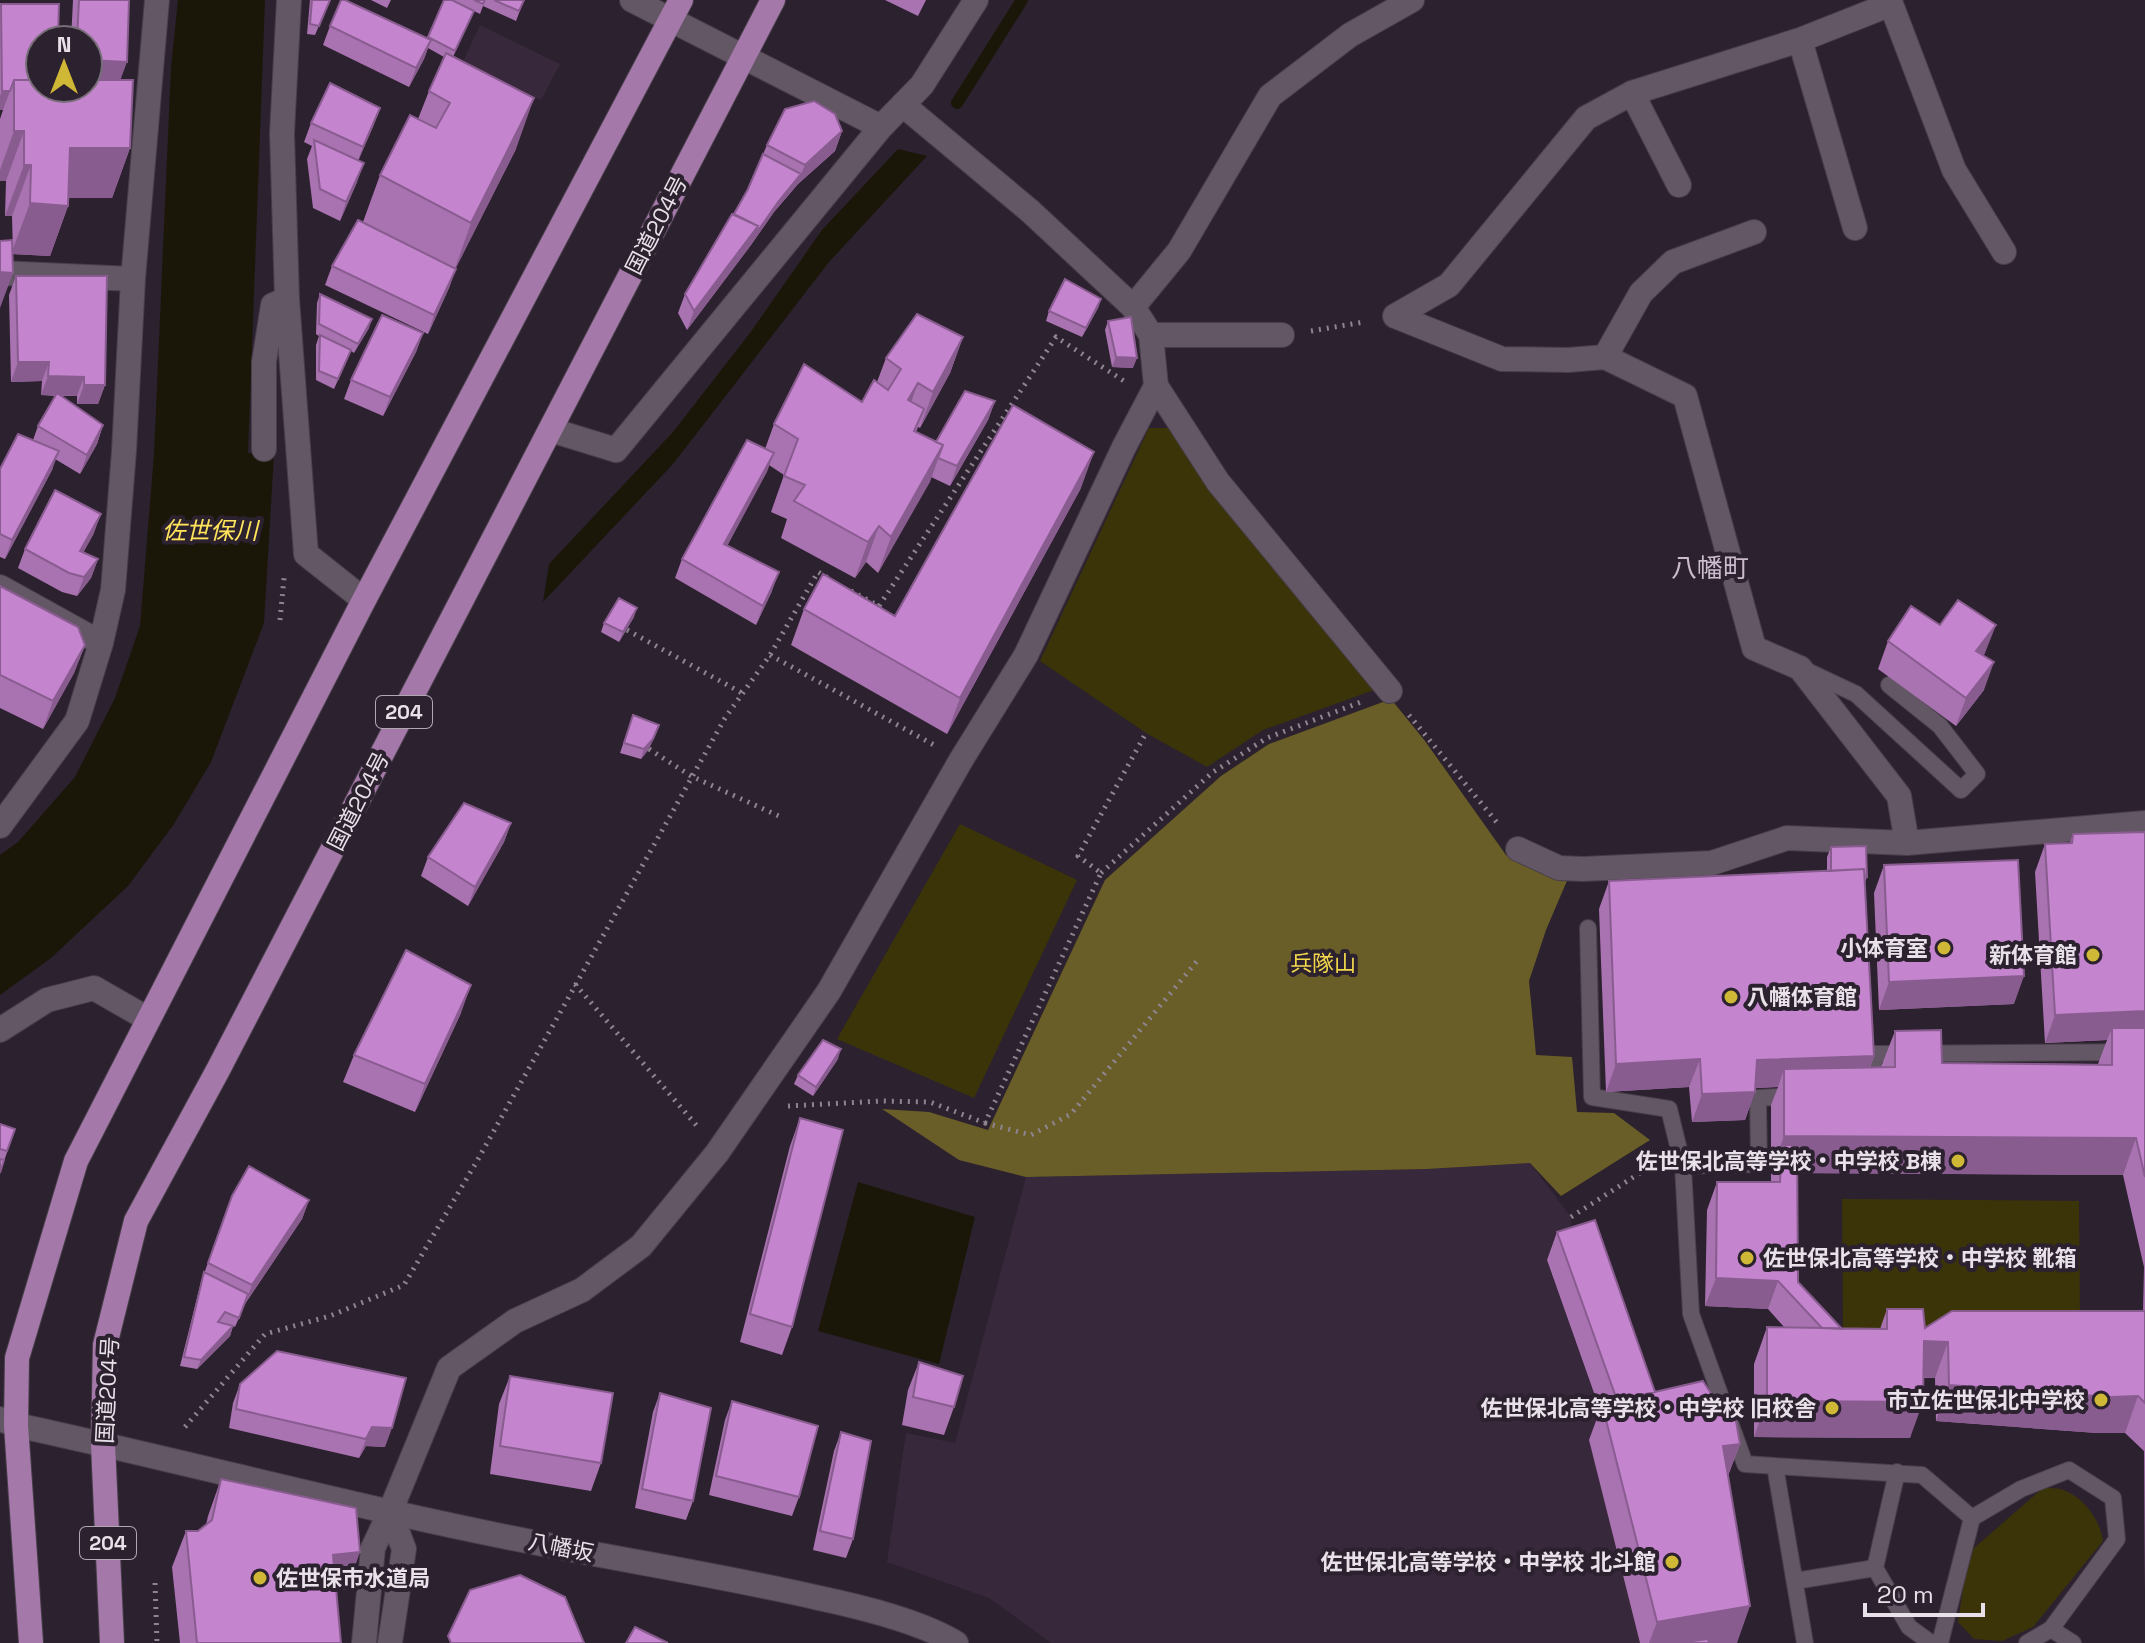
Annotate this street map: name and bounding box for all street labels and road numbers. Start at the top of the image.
street label: 国道204号 [619,171,693,279]
road number: 204 [376,696,432,728]
street label: 国道204号 [321,747,395,855]
street label: 国道204号 [90,1336,124,1444]
road number: 204 [80,1527,136,1559]
street label: 八幡坂 [526,1527,596,1567]

